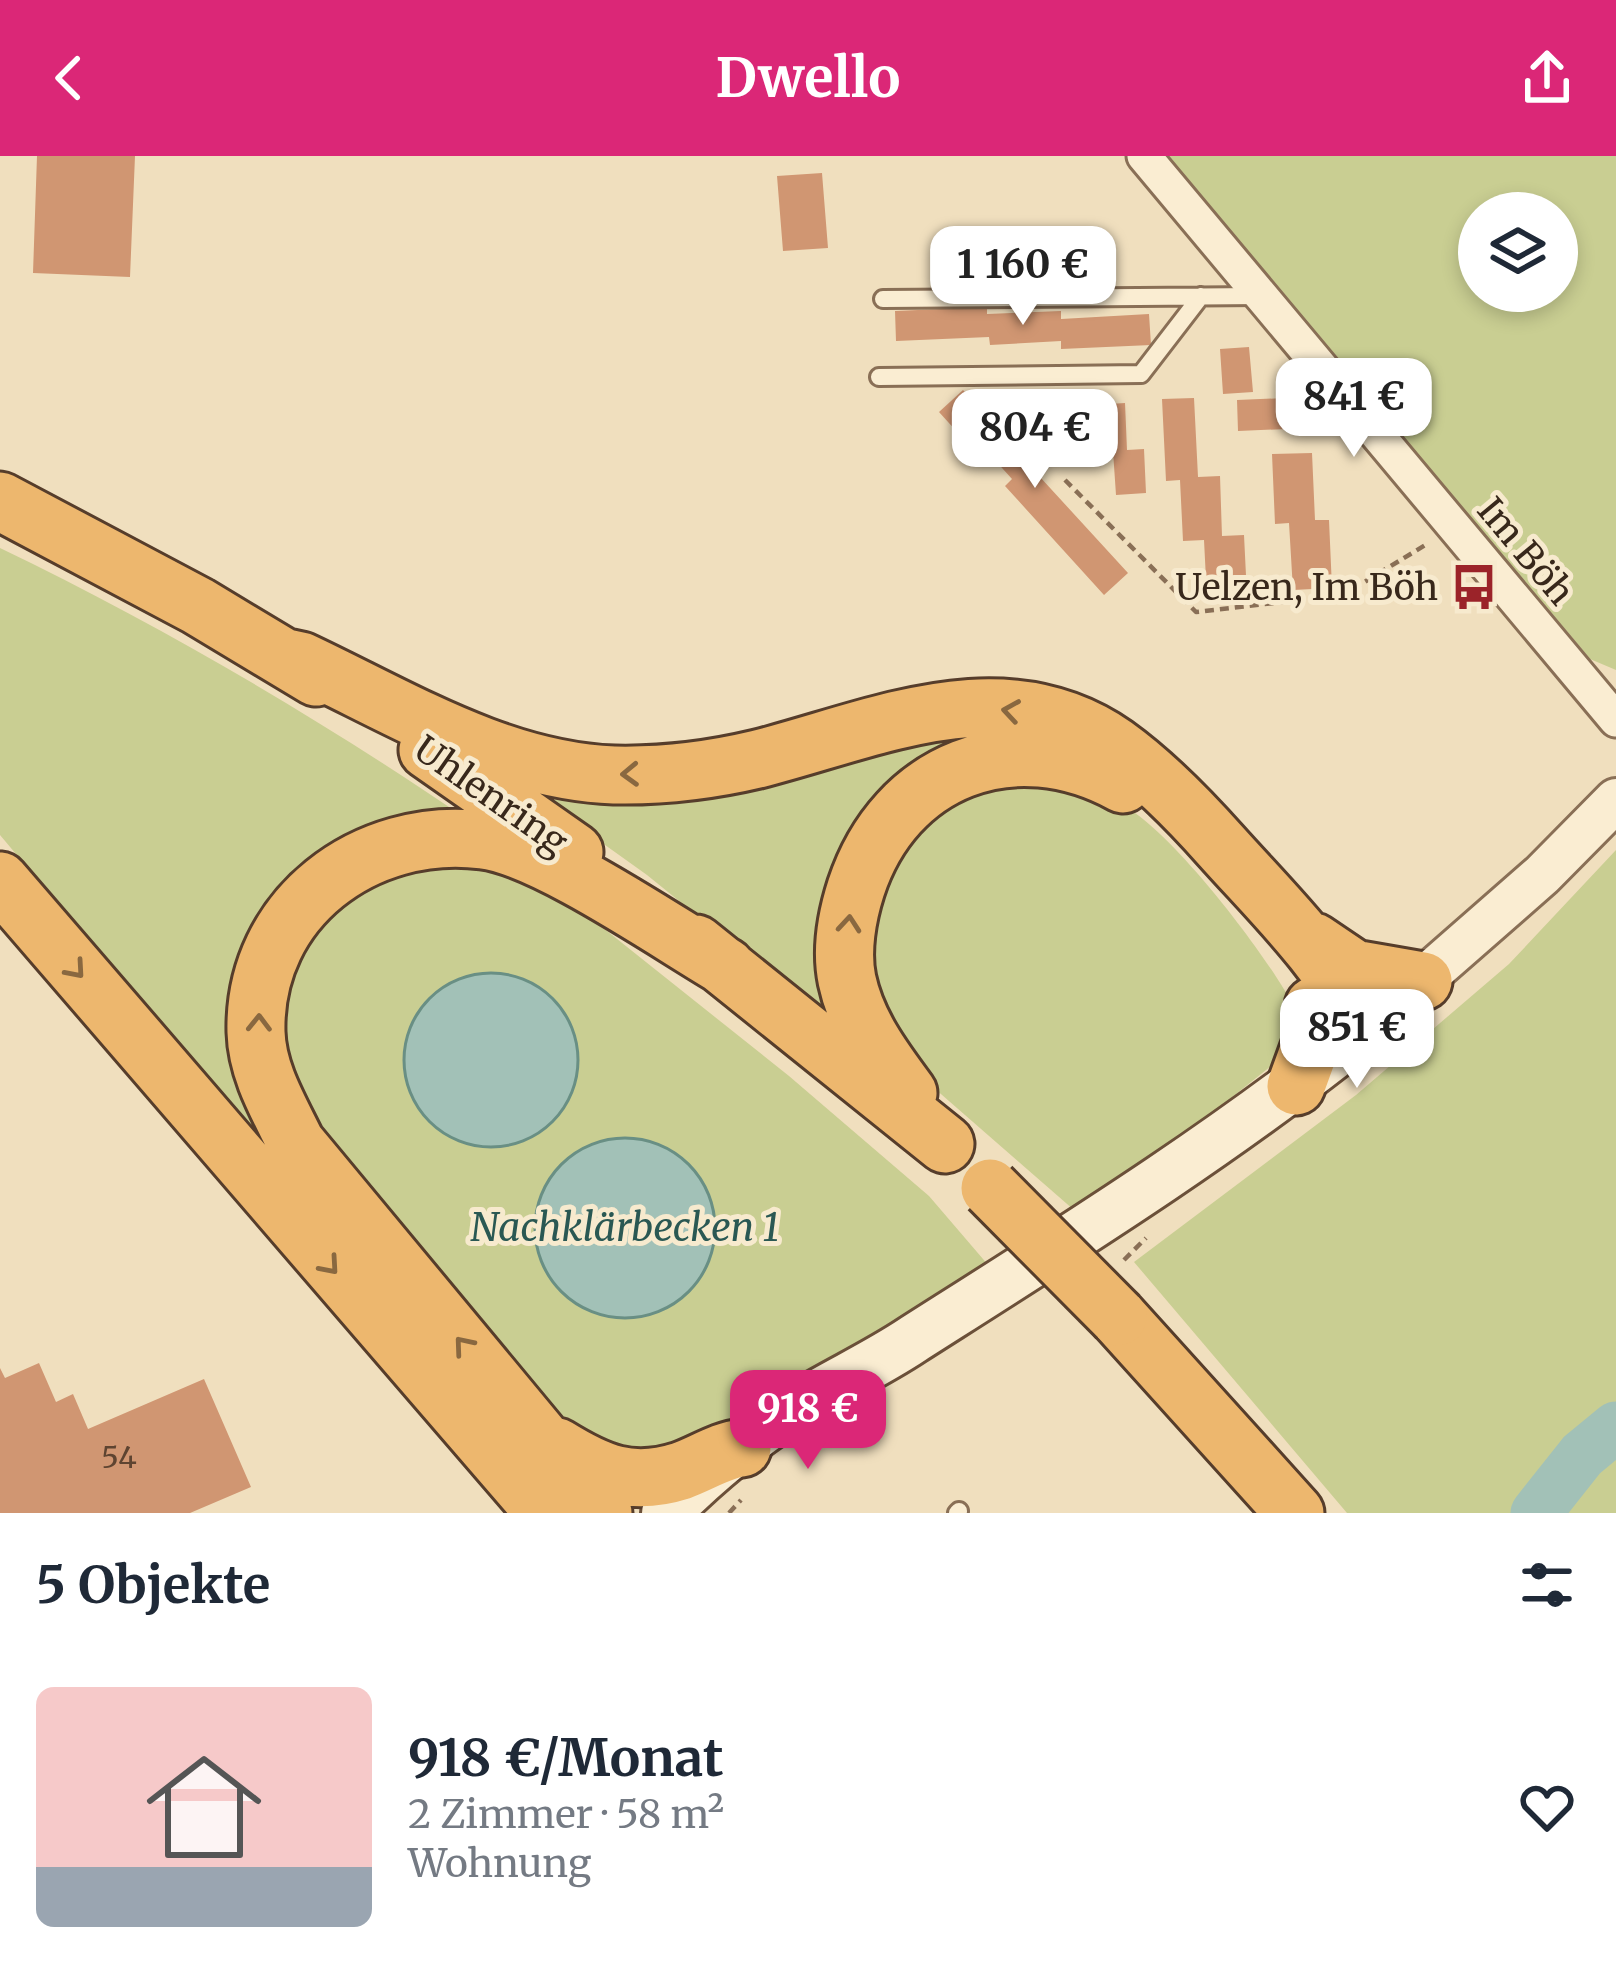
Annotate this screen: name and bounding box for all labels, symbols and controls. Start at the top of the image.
text: Dwello [716,44,900,112]
icon: back [36,45,102,111]
icon: share [1514,45,1580,111]
map controls [1458,192,1578,312]
button: layers [1458,192,1578,312]
pin: 1 160 € [912,226,1134,328]
text: 1 160 € [957,240,1089,289]
pin: 841 € [1270,358,1438,460]
text: 841 € [1303,372,1405,421]
pin: 804 € [951,389,1119,491]
text: 804 € [979,403,1091,452]
street label: Im Böh [1468,488,1583,614]
bus stop icon: Uelzen, Im Böh [1449,562,1499,612]
place label: Uelzen, Im Böh [1175,565,1438,610]
one-way arrow [1002,699,1022,724]
street label: Uhlenring [405,726,576,865]
one-way arrow [620,760,639,786]
one-way arrow [836,914,861,933]
one-way arrow [62,956,84,978]
pin: 851 € [1273,989,1441,1091]
text: 851 € [1307,1003,1407,1052]
one-way arrow [246,1014,272,1032]
water label: Nachklärbecken 1 [470,1203,780,1252]
one-way arrow [316,1252,338,1274]
one-way arrow [456,1337,478,1359]
pin: 918 € [724,1370,892,1472]
text: 918 € [757,1384,859,1433]
house number: 54 [101,1438,137,1476]
icon: filters [1514,1552,1580,1618]
text: 5 Objekte [36,1553,270,1617]
text: 918 €/Monat [408,1726,723,1790]
icon: home [132,1735,276,1879]
icon: heart [1514,1774,1580,1840]
text: 2 Zimmer · 58 m² [408,1790,724,1839]
text: Wohnung [408,1839,591,1888]

